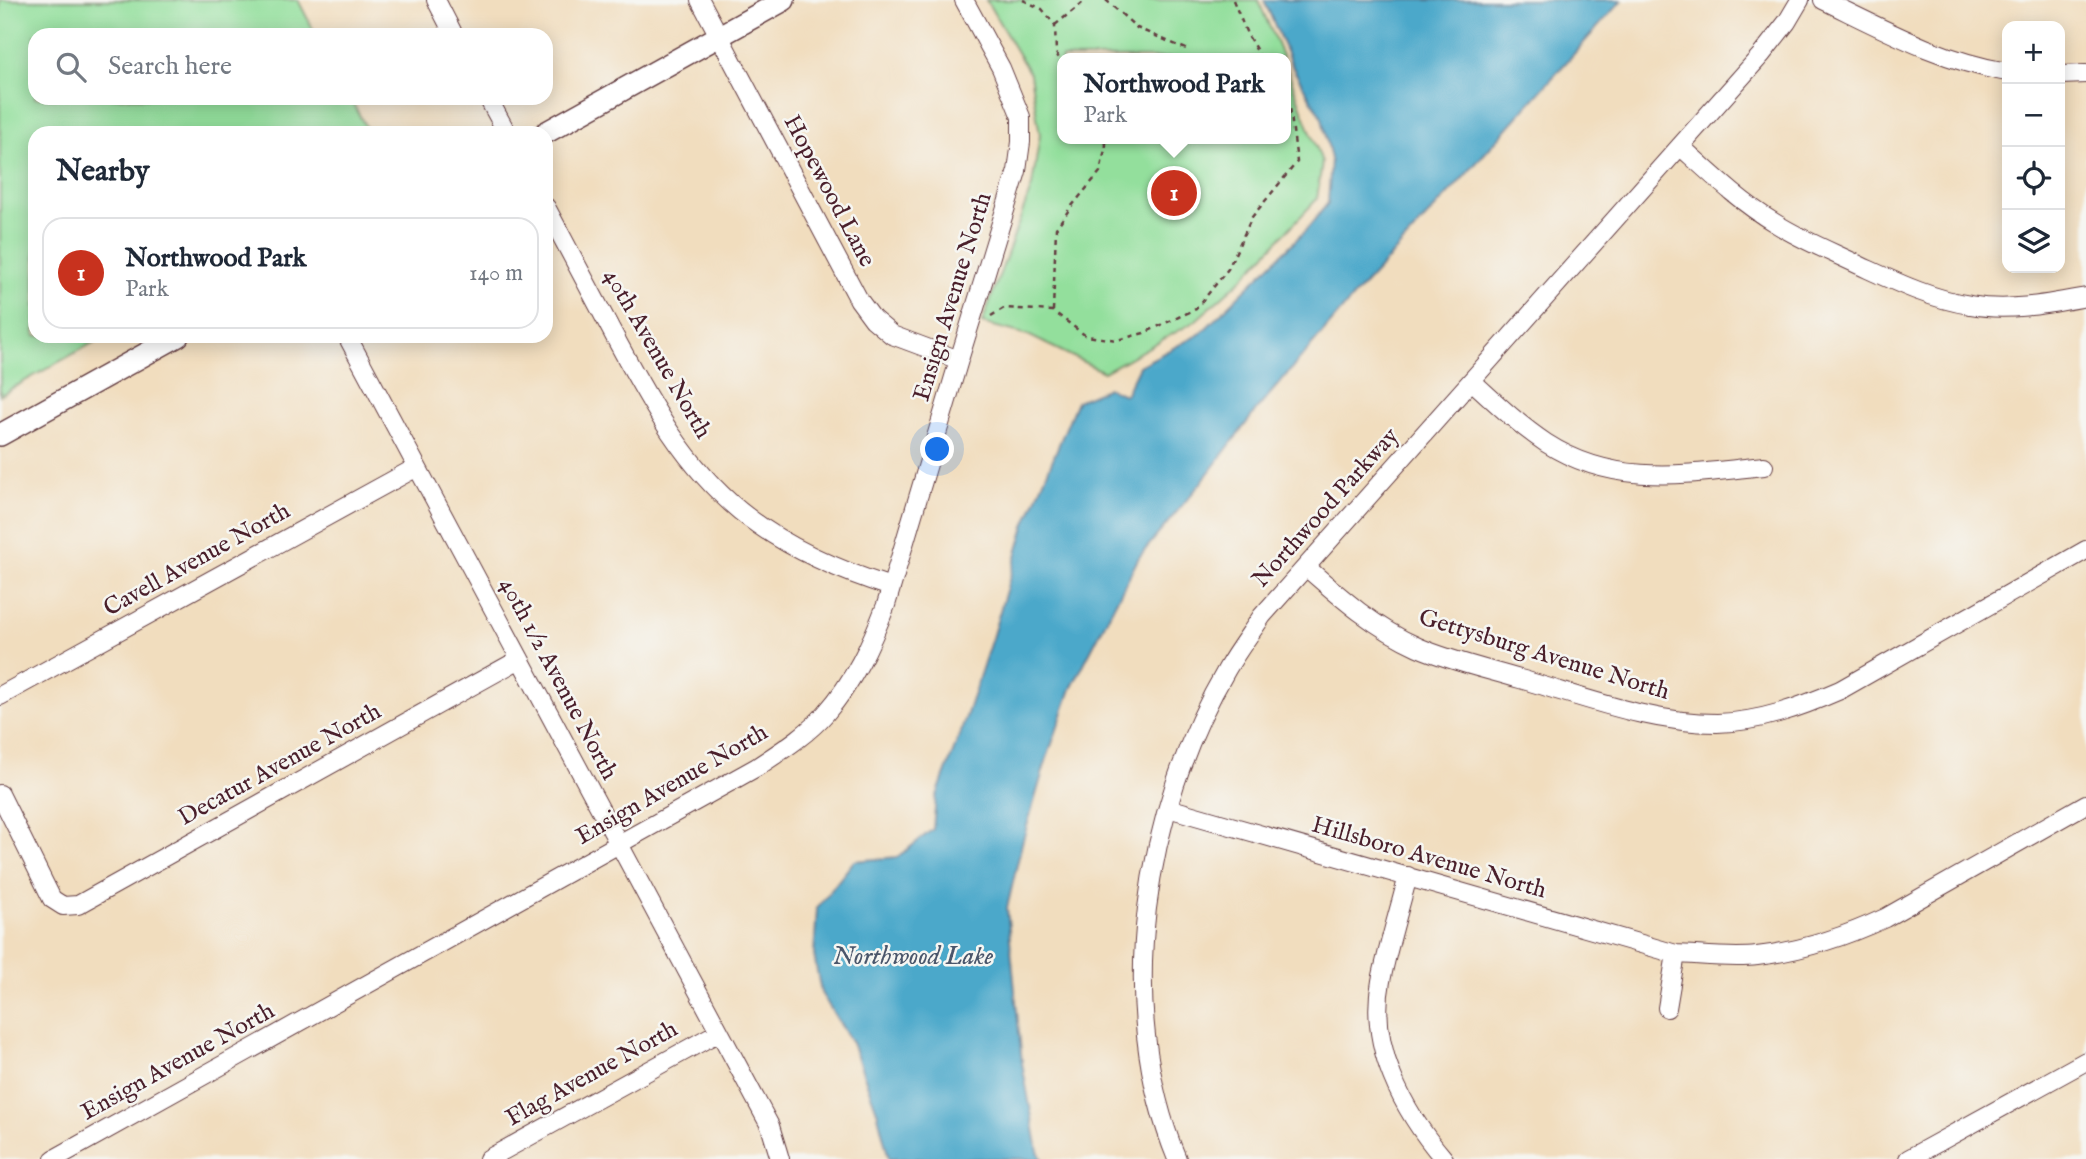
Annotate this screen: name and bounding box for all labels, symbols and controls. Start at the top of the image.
map controls [2002,21,2065,273]
button: + [2002,21,2065,84]
search box [28,28,553,105]
icon: search [52,48,90,86]
text: Search here [108,50,232,83]
popup [1057,53,1291,144]
text: Northwood Park [1083,68,1265,101]
button: − [2002,84,2065,147]
text: Park [1083,101,1127,130]
street label: Hopewood Lane [776,110,882,272]
button: locate [2002,147,2065,210]
text: Nearby [56,153,149,191]
pin: 1 [1151,167,1197,219]
street label: Ensign Avenue North [907,189,1000,405]
button: layers [2002,210,2065,273]
text: Northwood Park [125,242,307,275]
text: 1 [77,259,85,288]
text: 140 m [469,259,523,288]
street label: 40th Avenue North [596,263,718,445]
text: Park [125,275,169,304]
street label: Northwood Parkway [1246,421,1406,595]
your location [920,432,954,466]
street label: Cavell Avenue North [98,496,296,624]
street label: 40th 1/2 Avenue North [492,573,625,786]
street label: Gettysburg Avenue North [1415,602,1673,708]
street label: Decatur Avenue North [173,696,387,834]
street label: Ensign Avenue North [570,717,774,853]
street label: Hillsboro Avenue North [1308,810,1550,906]
water label: Northwood Lake [833,940,994,973]
street label: Ensign Avenue North [76,996,280,1128]
street label: Flag Avenue North [501,1014,684,1134]

